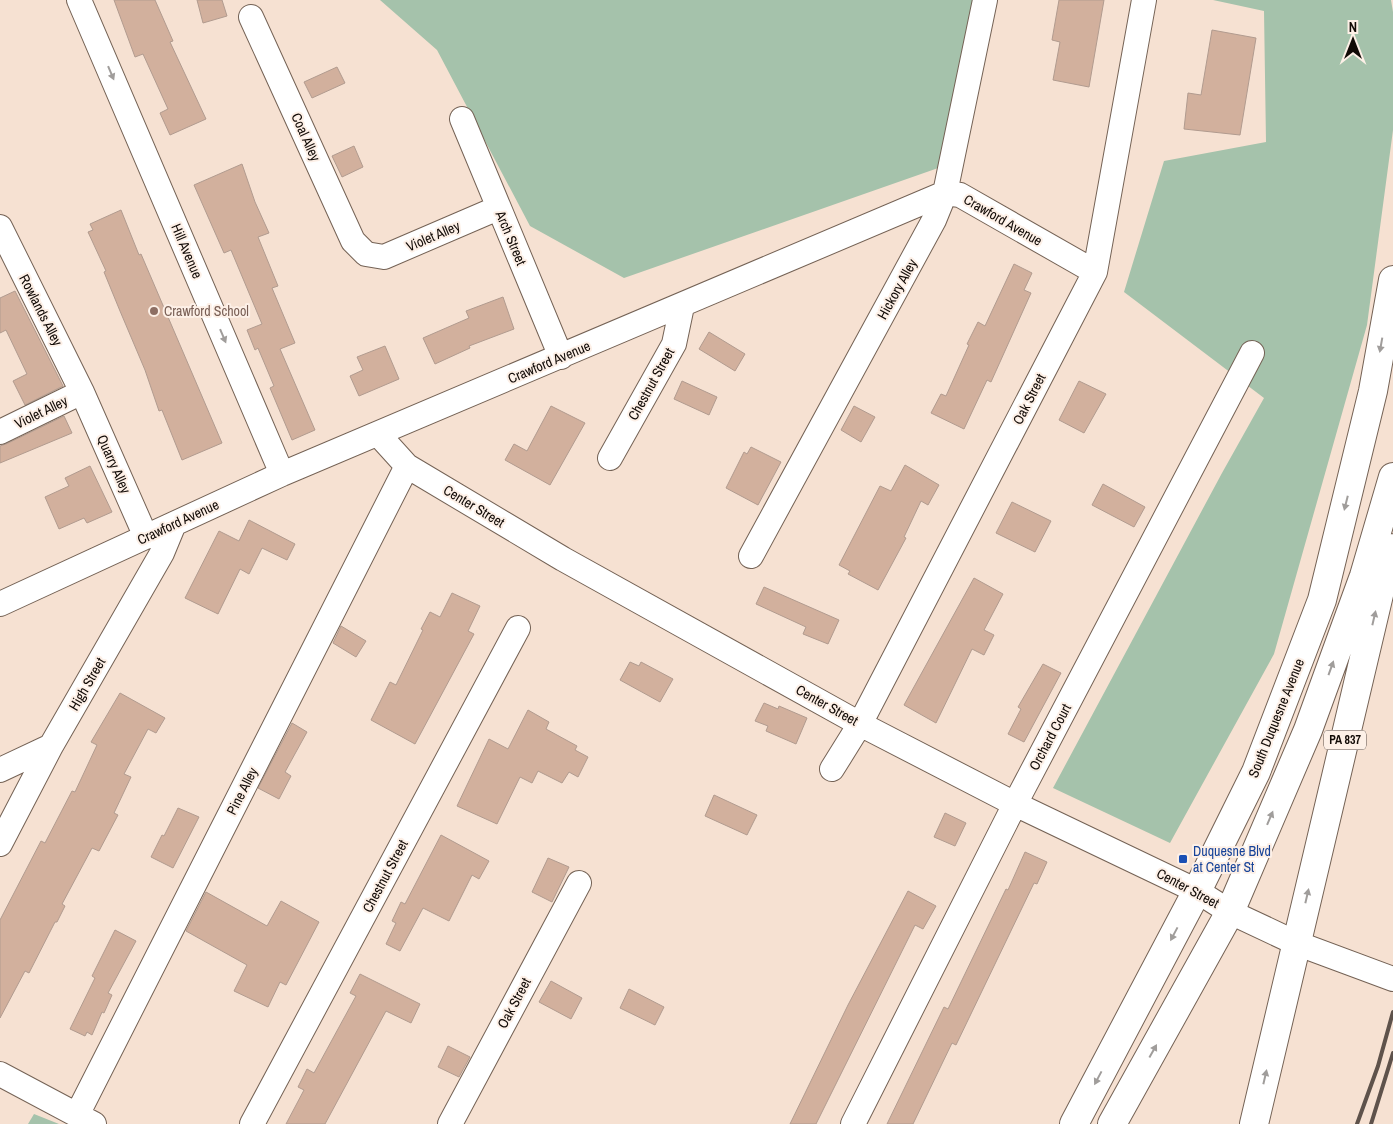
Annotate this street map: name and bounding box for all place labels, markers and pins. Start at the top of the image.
place label: Crawford School [164,302,249,320]
marker: Crawford School [148,305,160,317]
place label: Duquesne Blvd at Center St [1193,842,1271,876]
marker: Duquesne Blvd at Center St [1177,853,1189,865]

